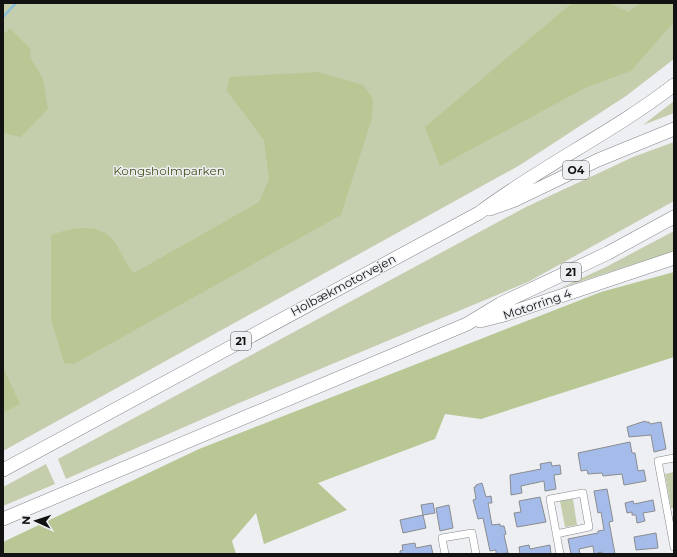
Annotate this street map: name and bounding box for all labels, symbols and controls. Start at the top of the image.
road number: O4 [563,161,589,179]
park label: Kongsholmparken [113,163,225,178]
street label: Holbækmotorvejen [288,251,398,319]
road number: 21 [561,263,581,281]
street label: Motorring 4 [501,285,573,323]
road number: 21 [231,332,251,350]
north arrow [16,501,56,541]
text: N [19,516,33,525]

